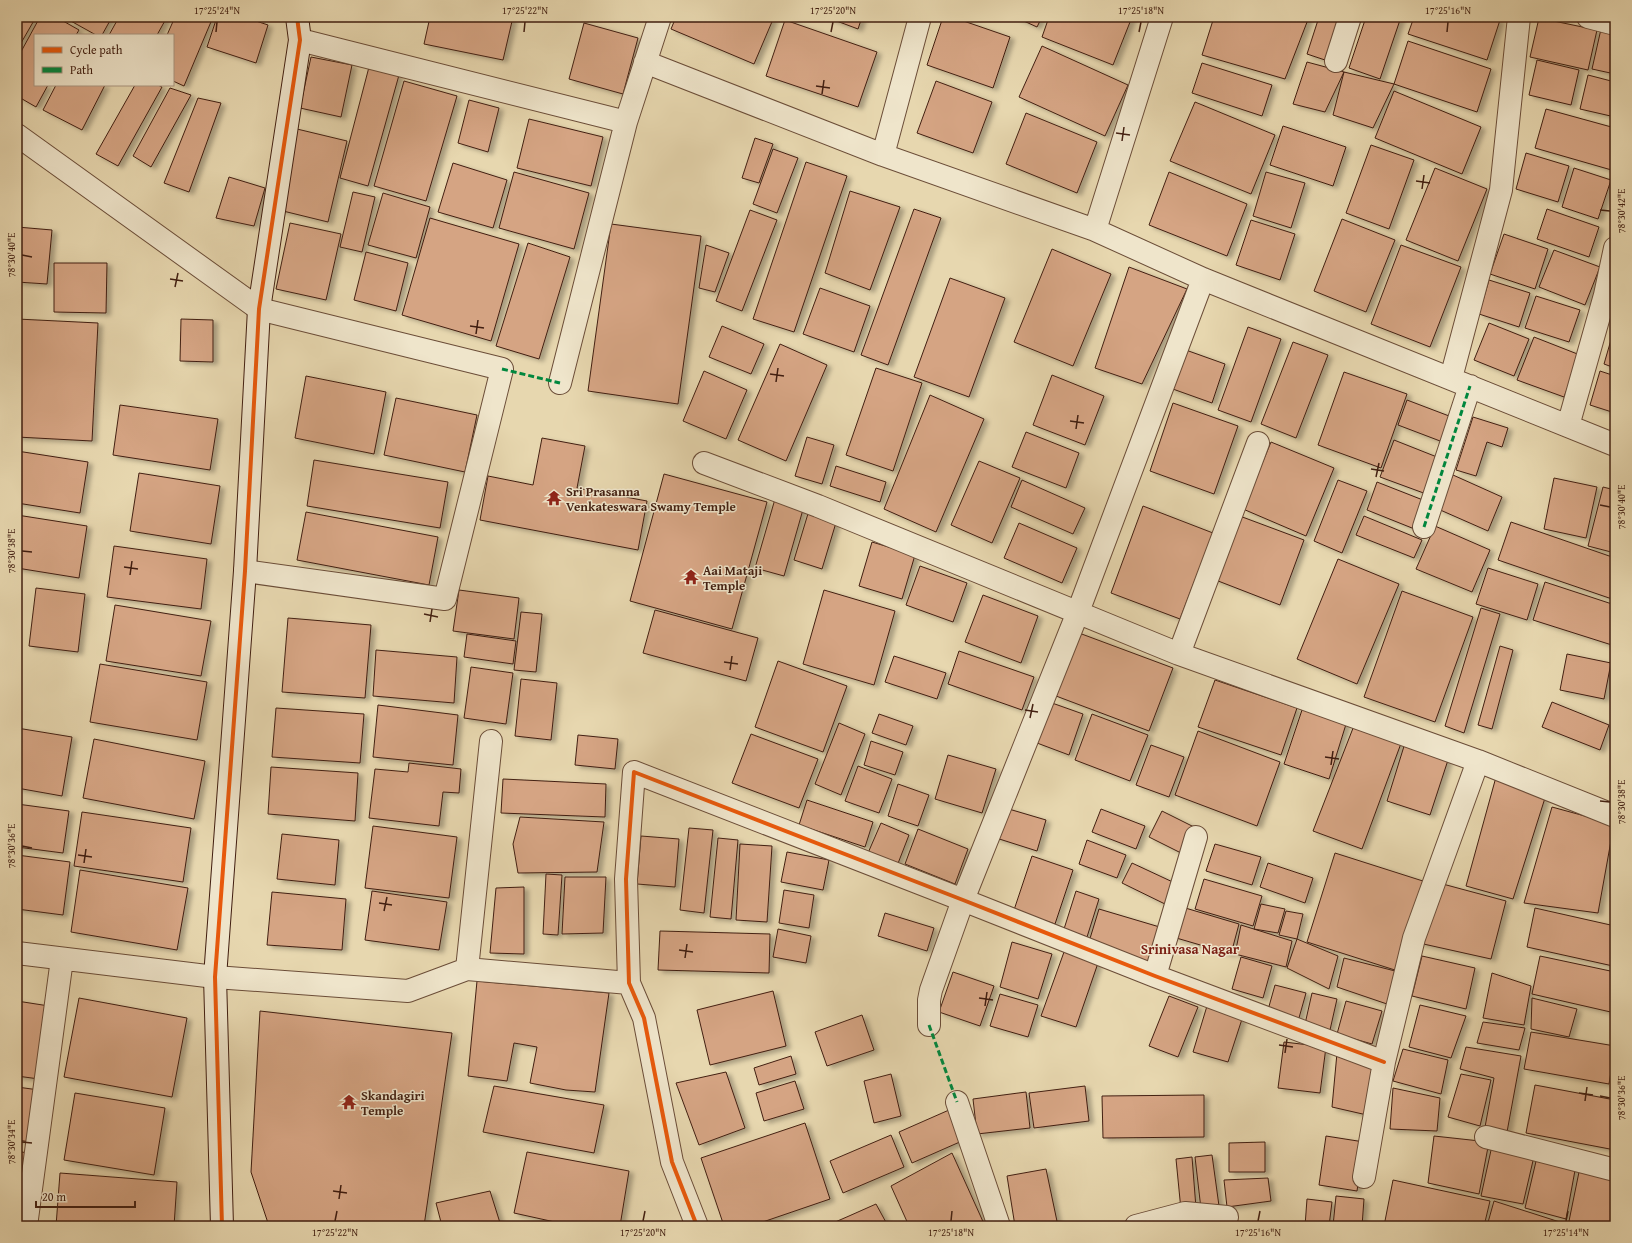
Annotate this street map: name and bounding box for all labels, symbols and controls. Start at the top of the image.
text: 17°25'24"N [194,3,240,18]
text: 17°25'22"N [502,3,548,18]
text: 17°25'20"N [810,3,856,18]
text: 17°25'18"N [1118,3,1164,18]
text: 17°25'16"N [1425,3,1471,18]
legend [34,34,174,86]
text: Cycle path [70,41,123,58]
text: Path [70,61,93,78]
text: 78°30'42"E [1614,189,1629,233]
text: 78°30'40"E [4,233,19,277]
place label: Sri Prasanna Venkateswara Swamy Temple [566,482,736,516]
text: 78°30'40"E [1614,485,1629,529]
temple icon: Sri Prasanna Venkateswara Swamy Temple [545,489,563,507]
text: 78°30'38"E [4,529,19,573]
place label: Aai Mataji Temple [703,561,762,595]
temple icon: Aai Mataji Temple [682,568,700,586]
text: 78°30'38"E [1614,780,1629,824]
text: 78°30'36"E [4,824,19,868]
district label: Srinivasa Nagar [1141,939,1240,959]
text: 78°30'36"E [1614,1076,1629,1120]
place label: Skandagiri Temple [361,1086,425,1120]
temple icon: Skandagiri Temple [340,1093,358,1111]
text: 78°30'34"E [4,1120,19,1164]
scale bar [36,1183,135,1209]
text: 20 m [42,1188,66,1205]
text: 17°25'22"N [312,1225,358,1240]
text: 17°25'20"N [620,1225,666,1240]
text: 17°25'18"N [928,1225,974,1240]
text: 17°25'16"N [1235,1225,1281,1240]
text: 17°25'14"N [1543,1225,1589,1240]

